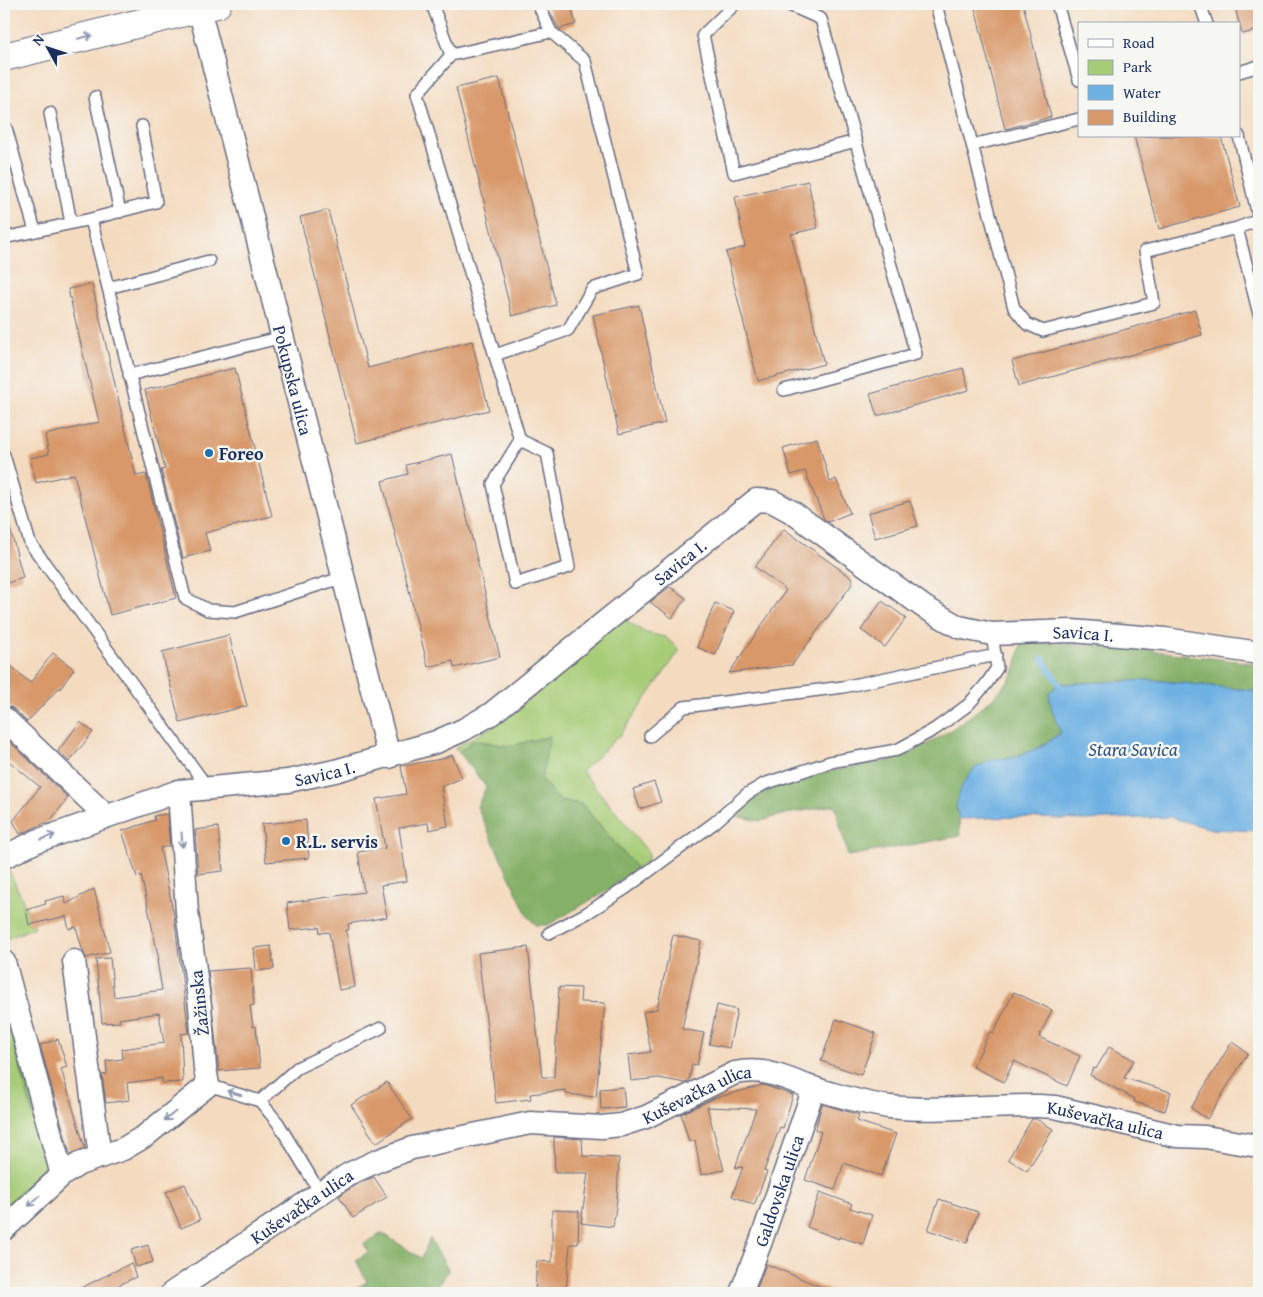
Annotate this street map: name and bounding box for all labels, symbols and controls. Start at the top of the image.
north arrow [22,22,72,72]
legend [1078,22,1240,138]
text: N [27,29,49,50]
one-way arrow [76,31,92,41]
text: Road [1123,32,1154,53]
text: Park [1123,56,1152,77]
text: Water [1123,82,1161,103]
text: Building [1123,106,1177,127]
street label: Pokupska ulica [266,322,320,438]
place label: Foreo [219,440,264,467]
marker: Foreo [203,447,215,459]
street label: Savica I. [647,532,712,592]
street label: Savica I. [1052,617,1115,648]
water label: Stara Savica [1088,735,1178,763]
street label: Savica I. [292,753,358,793]
place label: R.L. servis [296,828,378,855]
one-way arrow [40,832,56,841]
one-way arrow [178,832,187,848]
marker: R.L. servis [280,835,292,847]
street label: Žažinska [182,968,216,1037]
street label: Kuševačka ulica [637,1057,753,1130]
one-way arrow [226,1088,242,1098]
street label: Kuševačka ulica [1046,1093,1167,1146]
one-way arrow [163,1110,176,1121]
street label: Galdovska ulica [747,1131,810,1250]
street label: Kuševačka ulica [244,1161,359,1250]
one-way arrow [28,1195,40,1207]

